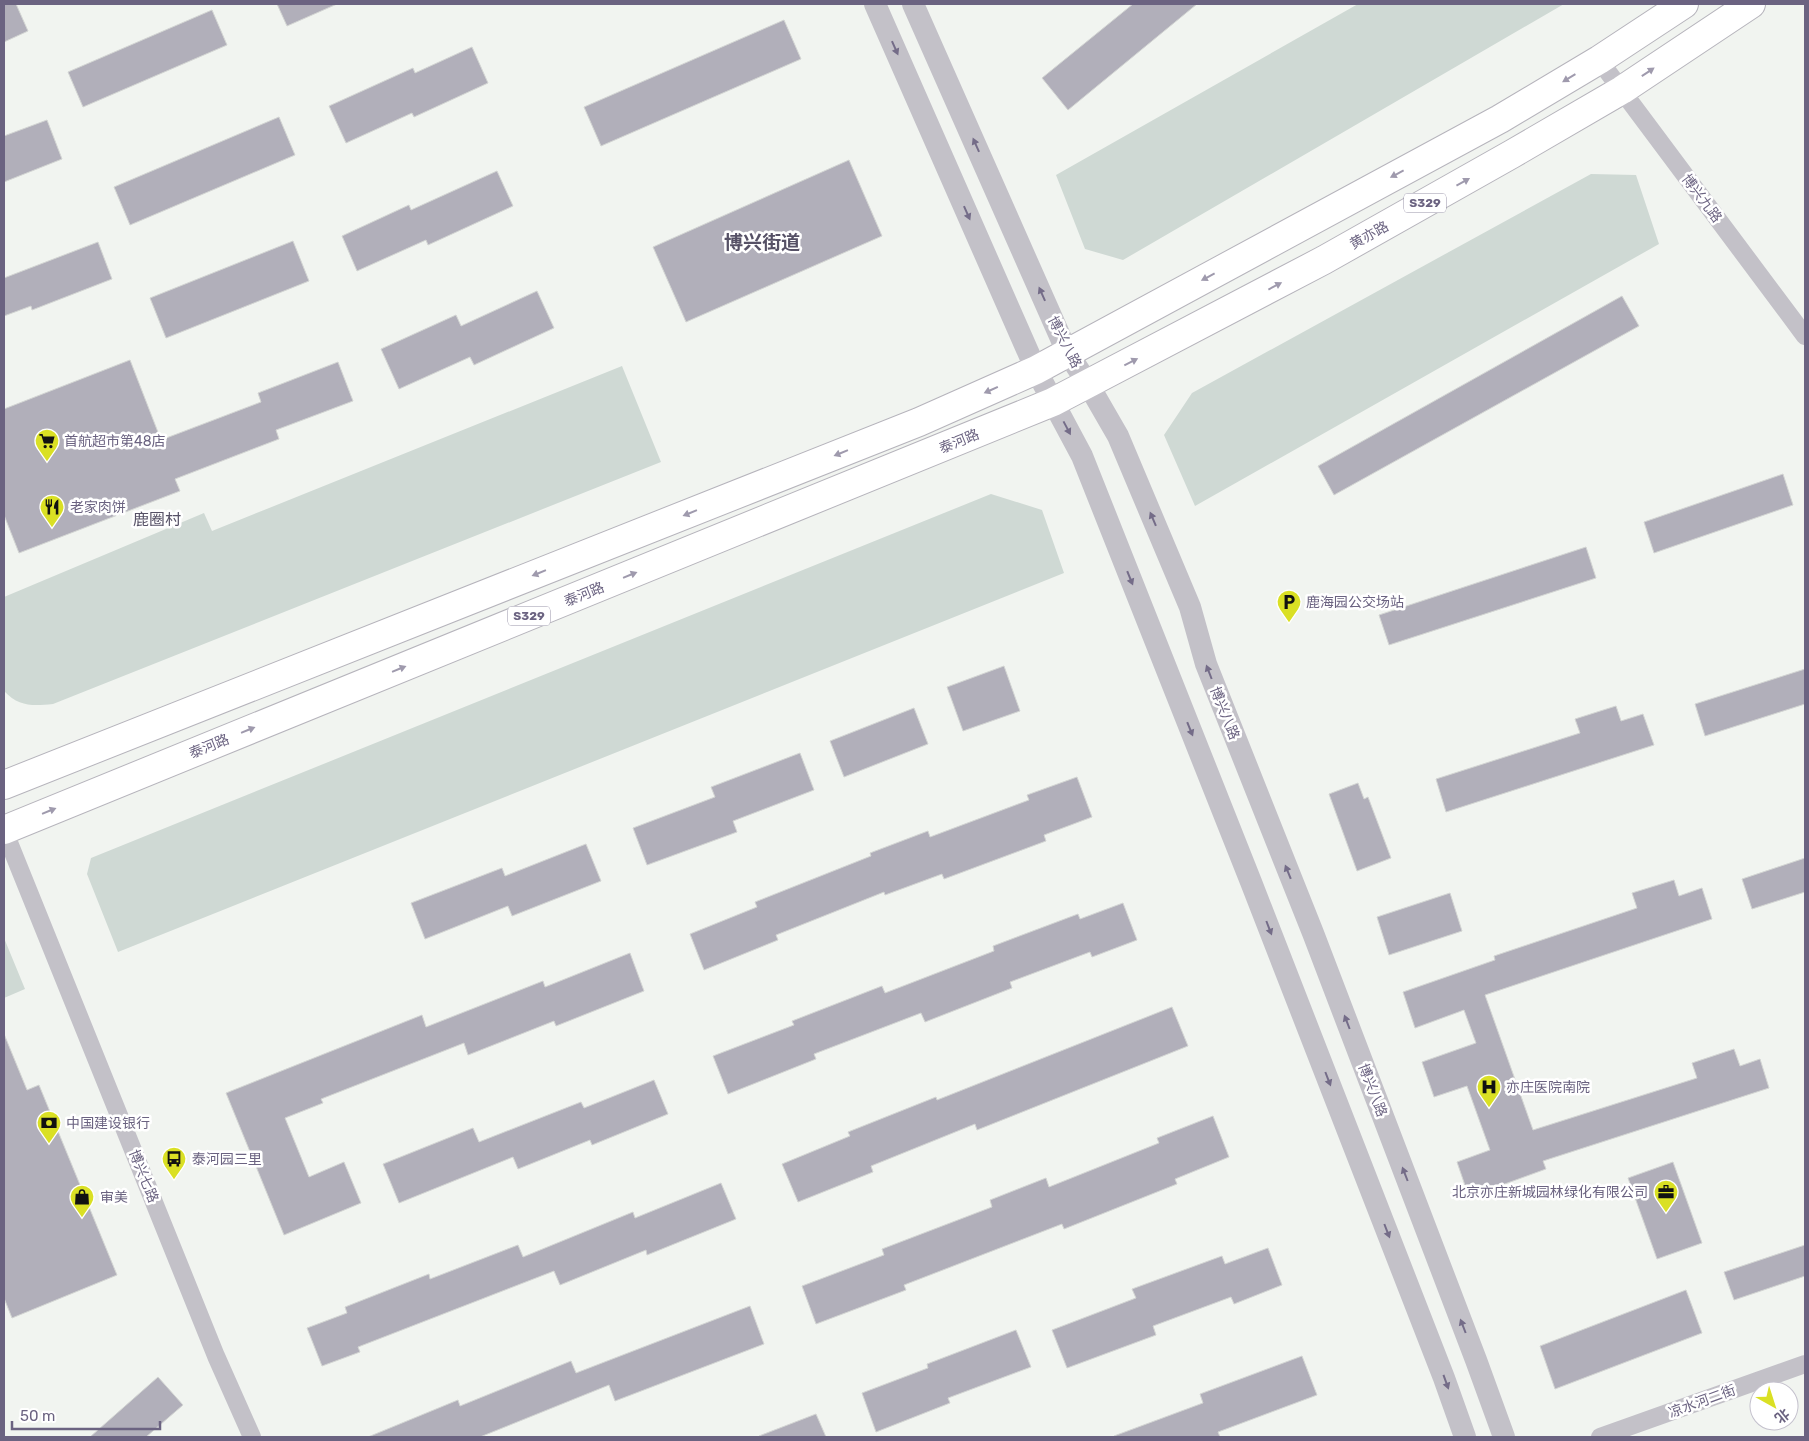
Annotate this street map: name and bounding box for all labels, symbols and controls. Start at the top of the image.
one-way arrow [891,41,899,55]
one-way arrow [1641,67,1655,77]
one-way arrow [1563,73,1576,82]
one-way arrow [971,138,979,152]
one-way arrow [1390,170,1404,179]
street label: 博兴九路 [1678,171,1725,226]
one-way arrow [1456,177,1470,186]
road number: S329 [1404,194,1446,212]
one-way arrow [964,206,972,220]
street label: 黄亦路 [1347,218,1392,253]
district label: 博兴街道 [724,231,800,254]
one-way arrow [1201,272,1215,281]
one-way arrow [1268,282,1282,290]
one-way arrow [1037,287,1045,301]
street label: 博兴八路 [1044,313,1085,371]
one-way arrow [1124,358,1139,366]
one-way arrow [984,387,998,395]
one-way arrow [1063,421,1071,436]
street label: 泰河路 [937,426,982,457]
supermarket icon: 首航超市第48店 [34,428,60,462]
place label: 首航超市第48店 [64,433,166,450]
one-way arrow [833,449,848,457]
restaurant icon: 老家肉饼 [39,494,65,528]
place label: 老家肉饼 [70,499,126,516]
one-way arrow [682,509,697,517]
district label: 鹿圈村 [133,510,181,529]
one-way arrow [1149,512,1157,526]
one-way arrow [531,569,546,577]
one-way arrow [623,571,638,579]
one-way arrow [1126,571,1134,586]
street label: 泰河路 [562,579,607,610]
parking icon: 鹿海园公交场站 [1276,589,1302,623]
place label: 鹿海园公交场站 [1306,594,1404,611]
road number: S329 [508,606,550,626]
one-way arrow [392,665,406,673]
one-way arrow [1204,665,1212,679]
street label: 博兴八路 [1206,684,1243,742]
one-way arrow [1186,722,1194,737]
one-way arrow [241,726,255,734]
street label: 泰河路 [187,731,232,762]
one-way arrow [42,807,56,815]
one-way arrow [1284,864,1292,879]
one-way arrow [1265,921,1273,936]
one-way arrow [1343,1014,1351,1029]
street label: 博兴八路 [1355,1061,1391,1119]
one-way arrow [1324,1072,1332,1087]
hospital icon: 亦庄医院南院 [1476,1074,1502,1108]
place label: 亦庄医院南院 [1506,1079,1590,1096]
bank icon: 中国建设银行 [36,1110,62,1144]
place label: 中国建设银行 [66,1115,150,1132]
bus stop icon: 泰河园三里 [161,1146,187,1180]
street label: 博兴七路 [125,1147,162,1205]
place label: 泰河园三里 [192,1151,262,1168]
one-way arrow [1401,1166,1409,1181]
office icon: 北京亦庄新城园林绿化有限公司 [1653,1179,1679,1213]
shop icon: 审美 [69,1184,95,1218]
place label: 北京亦庄新城园林绿化有限公司 [1452,1184,1648,1201]
place label: 审美 [100,1189,128,1206]
one-way arrow [1384,1223,1391,1238]
one-way arrow [1459,1318,1466,1333]
one-way arrow [1442,1375,1450,1390]
north arrow [1749,1381,1799,1431]
street label: 凉水河二街 [1666,1382,1738,1421]
scale bar [12,1398,160,1430]
text: 北 [1771,1405,1793,1427]
text: 50 m [20,1407,55,1425]

